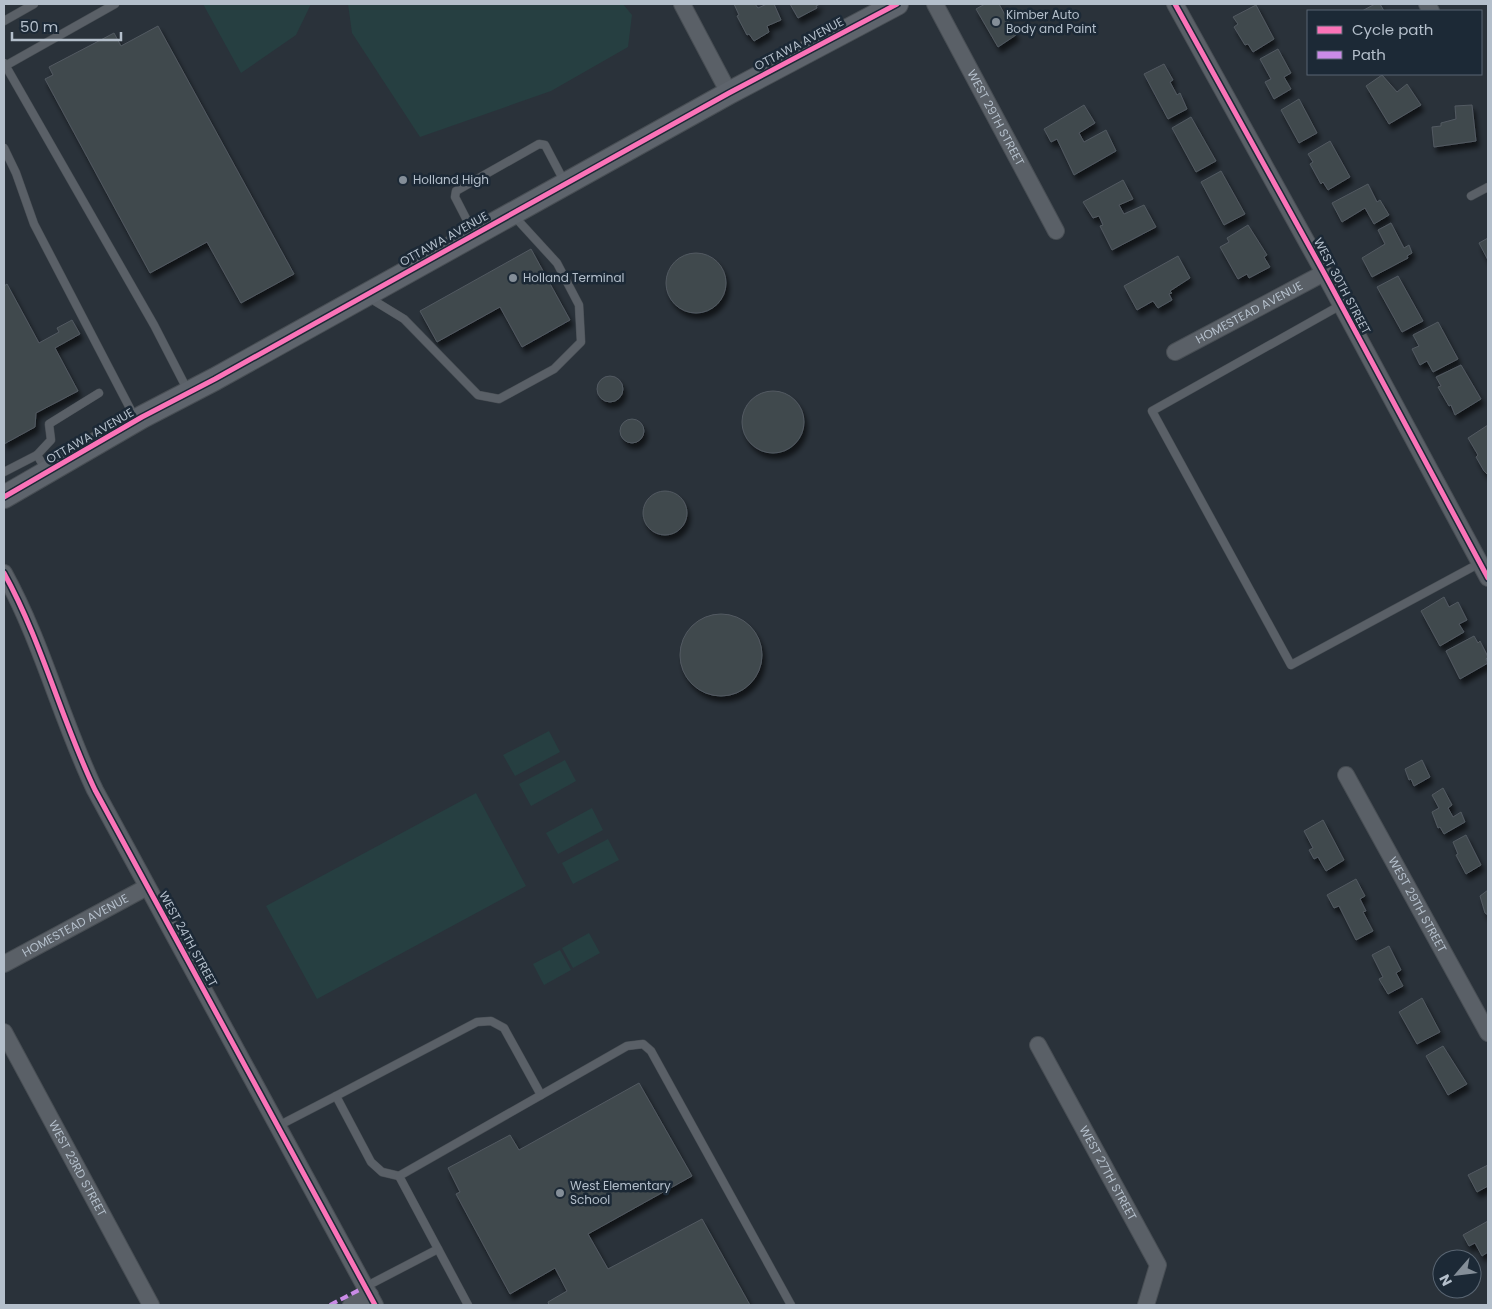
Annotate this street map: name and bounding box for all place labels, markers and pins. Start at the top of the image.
place label: Kimber Auto Body and Paint [1006,6,1096,37]
marker: Kimber Auto Body and Paint [990,16,1002,28]
place label: Holland High [413,171,489,188]
marker: Holland High [397,174,409,186]
place label: Holland Terminal [523,269,625,286]
marker: Holland Terminal [507,272,519,284]
place label: West Elementary School [570,1177,671,1208]
marker: West Elementary School [554,1187,566,1199]

